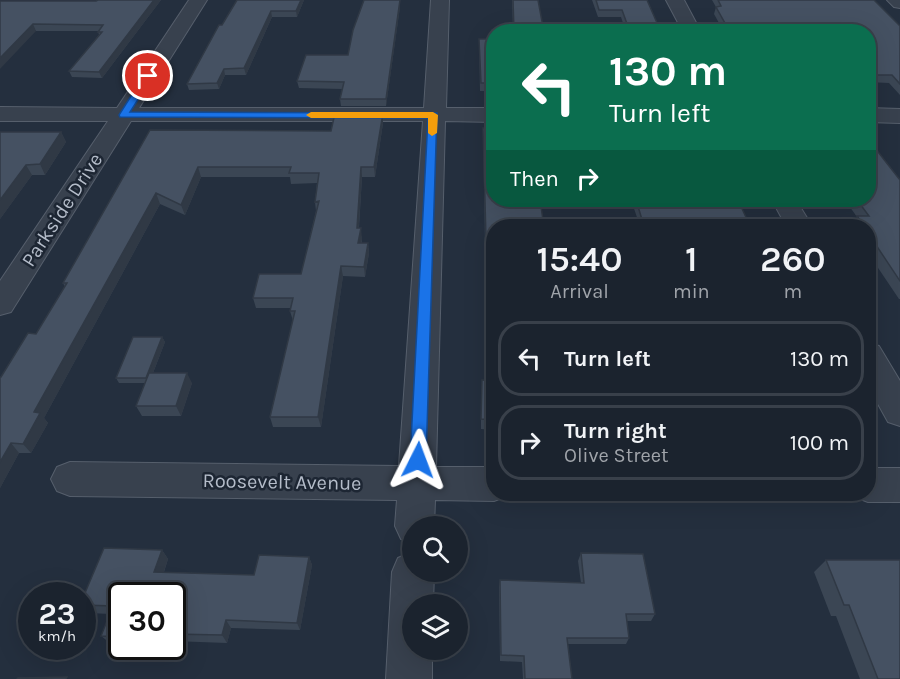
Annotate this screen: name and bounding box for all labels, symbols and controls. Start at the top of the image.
text: 130 m [609,46,727,96]
icon: left [510,48,588,126]
pin [122,50,173,101]
icon: arrive [131,59,164,92]
text: Turn left [609,97,710,129]
street label: Parkside Drive [17,149,107,271]
icon: right [571,162,604,195]
text: Then [510,166,559,192]
text: 15:40 [536,238,623,280]
text: 1 [685,238,698,280]
text: 260 [760,238,826,280]
text: Arrival [550,280,609,303]
text: min [673,280,710,303]
text: m [783,280,802,303]
icon: left [513,342,546,375]
text: Turn left [564,346,651,372]
text: 130 m [790,346,849,372]
text: Turn right [564,418,667,444]
icon: right [513,426,546,459]
position arrow [386,428,450,492]
text: 100 m [790,430,849,456]
text: Olive Street [564,444,668,467]
street label: Roosevelt Avenue [202,469,362,495]
map controls [402,516,468,660]
button: search [402,516,468,582]
speed limit sign: 30 [108,582,186,660]
button: layers [402,594,468,660]
text: 23 [39,596,75,632]
text: km/h [38,627,76,645]

